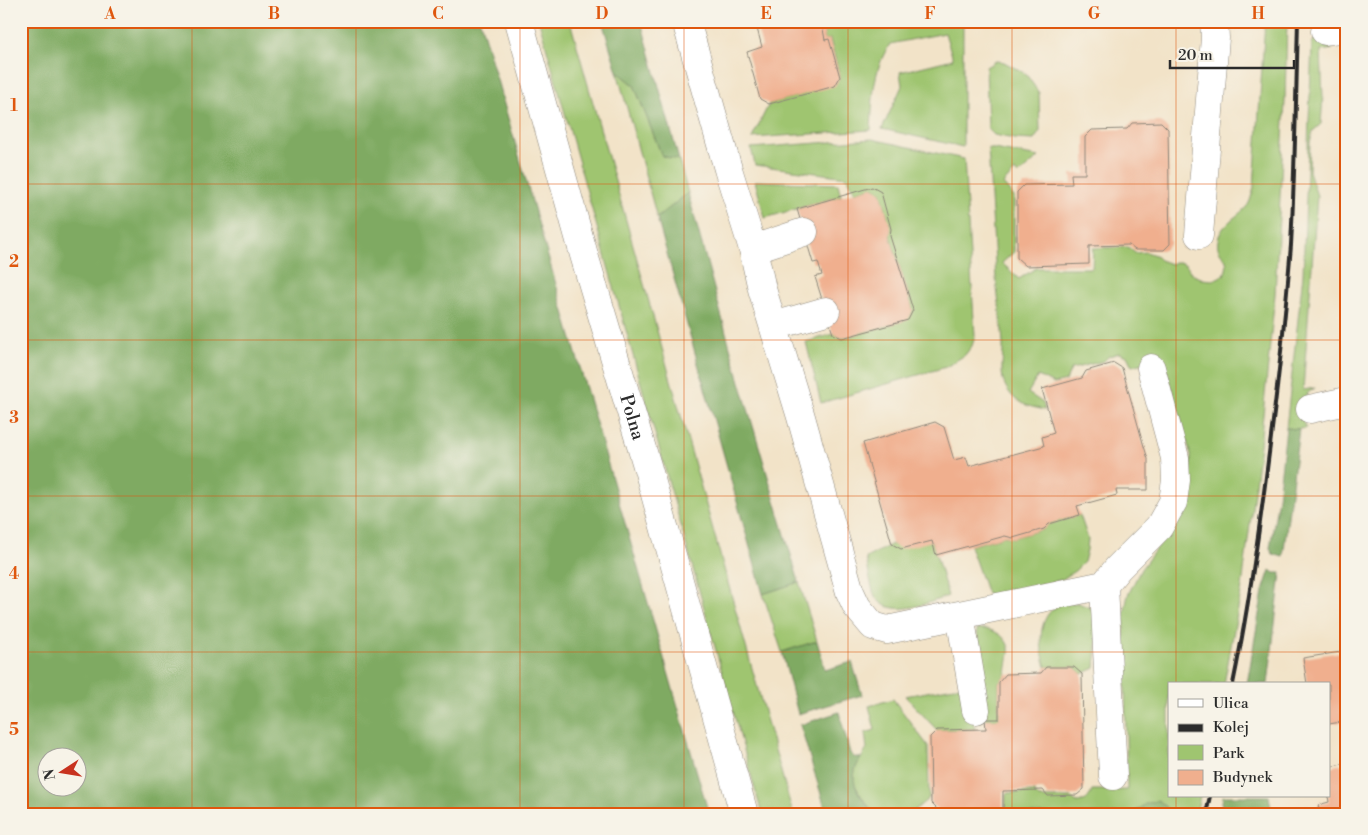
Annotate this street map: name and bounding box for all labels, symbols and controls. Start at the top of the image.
text: A [103,4,116,24]
text: B [268,4,280,24]
text: C [432,4,444,24]
text: D [596,4,609,24]
text: E [760,4,772,24]
text: F [924,4,936,24]
text: G [1088,4,1101,24]
text: H [1251,4,1265,24]
scale bar [1170,38,1294,70]
text: 20 m [1178,46,1213,65]
text: 1 [10,96,18,116]
text: 2 [9,252,19,272]
street label: Polna [614,392,650,444]
text: 3 [9,408,19,428]
text: 4 [9,564,20,584]
legend [1168,682,1330,798]
text: Ulica [1213,694,1249,713]
text: Kolej [1213,718,1249,737]
text: 5 [9,720,19,740]
text: Park [1213,744,1245,763]
north arrow [38,748,88,798]
text: N [40,767,60,782]
text: Budynek [1212,768,1274,787]

